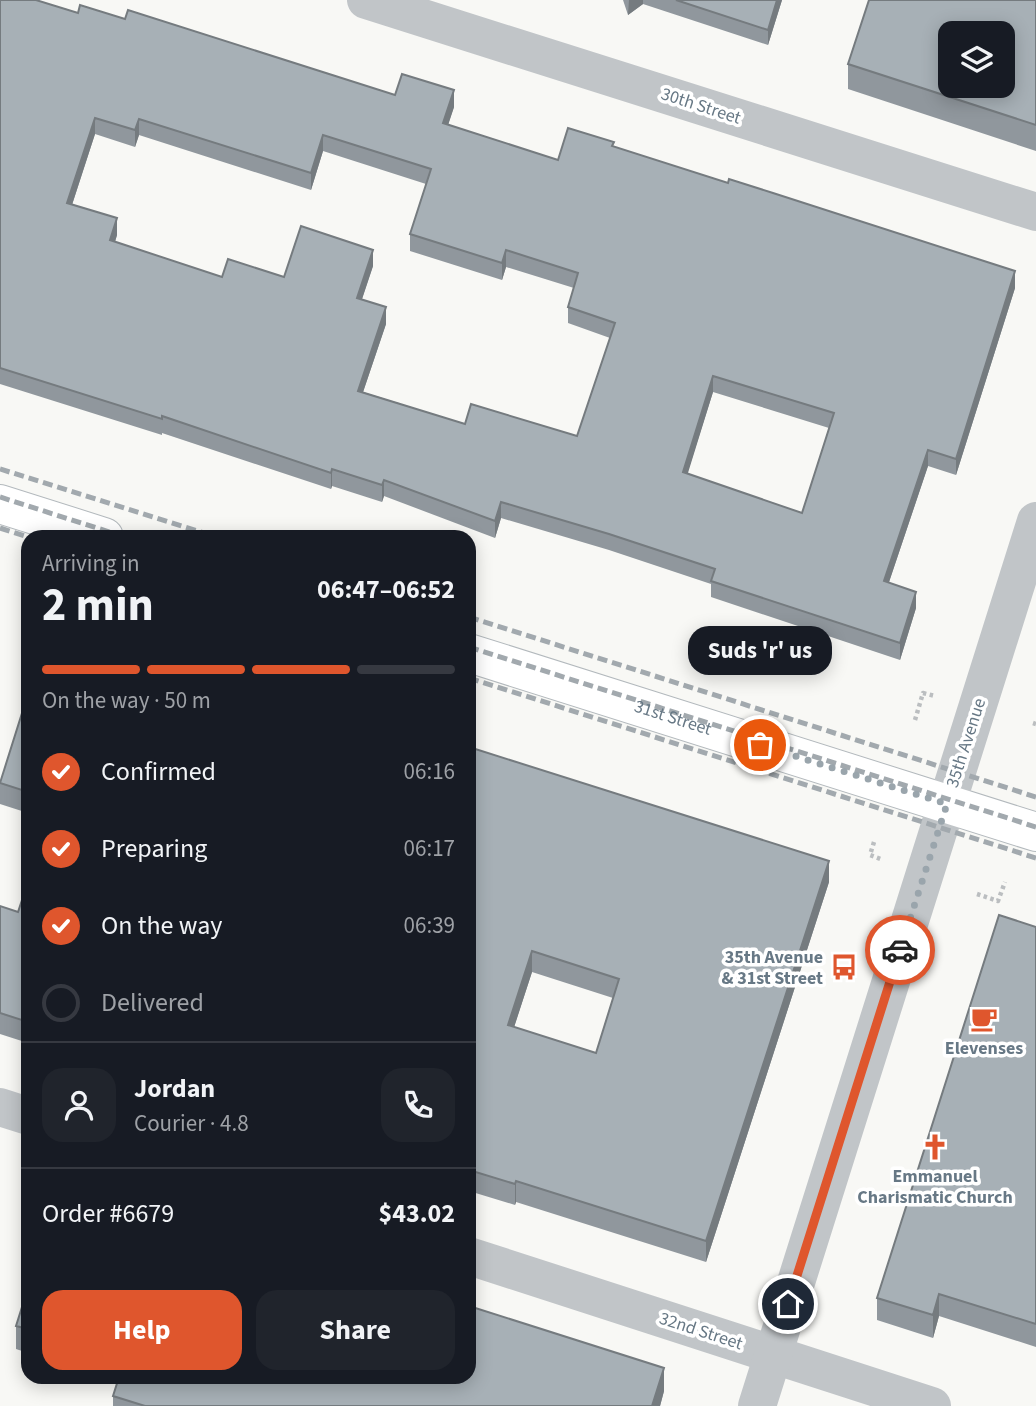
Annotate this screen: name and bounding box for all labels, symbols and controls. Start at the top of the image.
map controls [938,21,1015,98]
button: layers [938,21,1015,98]
street label: 30th Street [658,81,744,131]
text: Arriving in [42,547,140,580]
text: 06:47–06:52 [317,571,455,608]
text: 2 min [42,573,154,638]
callout: Suds 'r' us [688,626,832,675]
text: Suds 'r' us [708,634,812,667]
text: On the way · 50 m [42,684,211,717]
street label: 31st Street [631,693,715,741]
street label: 35th Avenue [940,695,992,791]
pin [730,715,790,775]
icon: bag [741,726,779,764]
icon: check [42,753,80,791]
text: Confirmed [101,753,216,790]
text: 06:16 [404,755,455,788]
icon: check [42,830,80,868]
text: Preparing [101,830,207,867]
text: 06:17 [404,832,455,865]
icon: check [42,907,80,945]
text: On the way [101,907,222,944]
text: 06:39 [404,909,455,942]
courier [865,915,935,985]
icon: car [881,931,919,969]
place label: 35th Avenue & 31st Street [722,945,823,991]
bus stop icon: 35th Avenue & 31st Street [829,952,859,982]
text: Delivered [101,984,204,1021]
cafe icon: Elevenses [969,1004,999,1034]
place label: Elevenses [945,1036,1023,1061]
button: person [42,1068,116,1142]
button: phone [381,1068,455,1142]
text: Jordan [134,1070,215,1107]
text: Courier · 4.8 [134,1107,249,1140]
church icon: Emmanuel Charismatic Church [920,1132,950,1162]
place label: Emmanuel Charismatic Church [857,1164,1013,1210]
text: Order #6679 [42,1195,174,1232]
text: $43.02 [379,1195,455,1232]
pin [758,1274,818,1334]
icon: home [769,1285,807,1323]
button: Help [42,1290,242,1370]
button: Share [256,1290,455,1370]
street label: 32nd Street [656,1306,746,1356]

